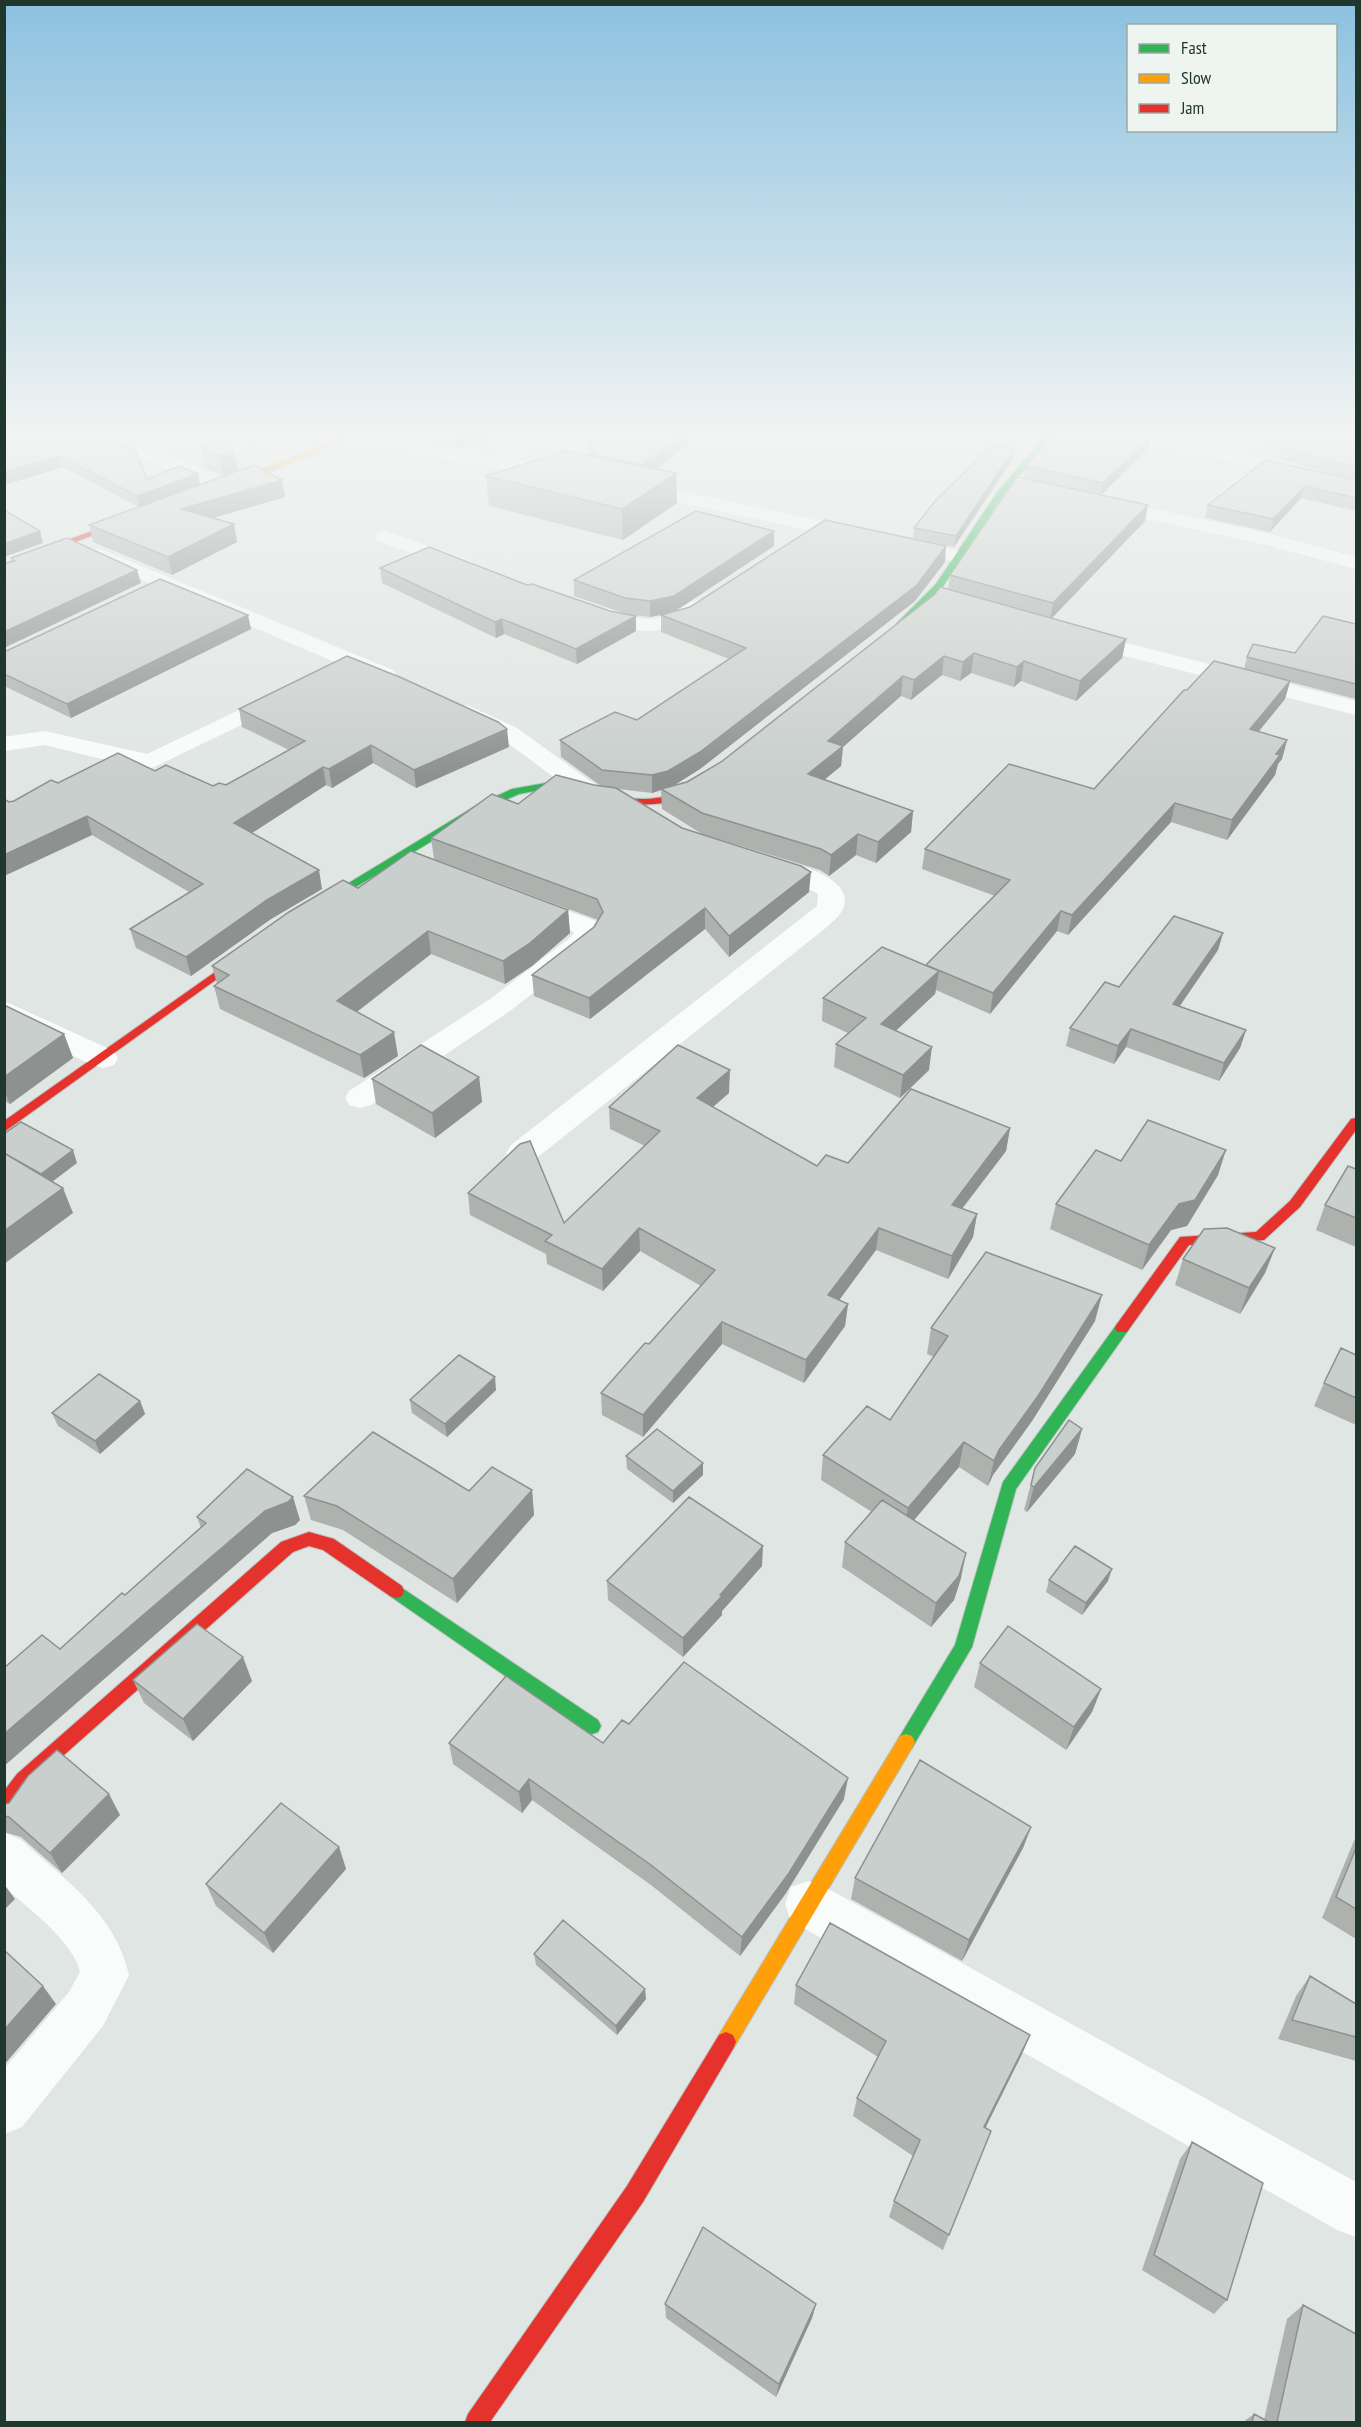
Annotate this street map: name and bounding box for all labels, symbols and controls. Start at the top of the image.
legend [1127,24,1337,132]
text: Fast [1181,36,1207,59]
text: Slow [1181,66,1212,89]
text: Jam [1180,96,1204,119]

